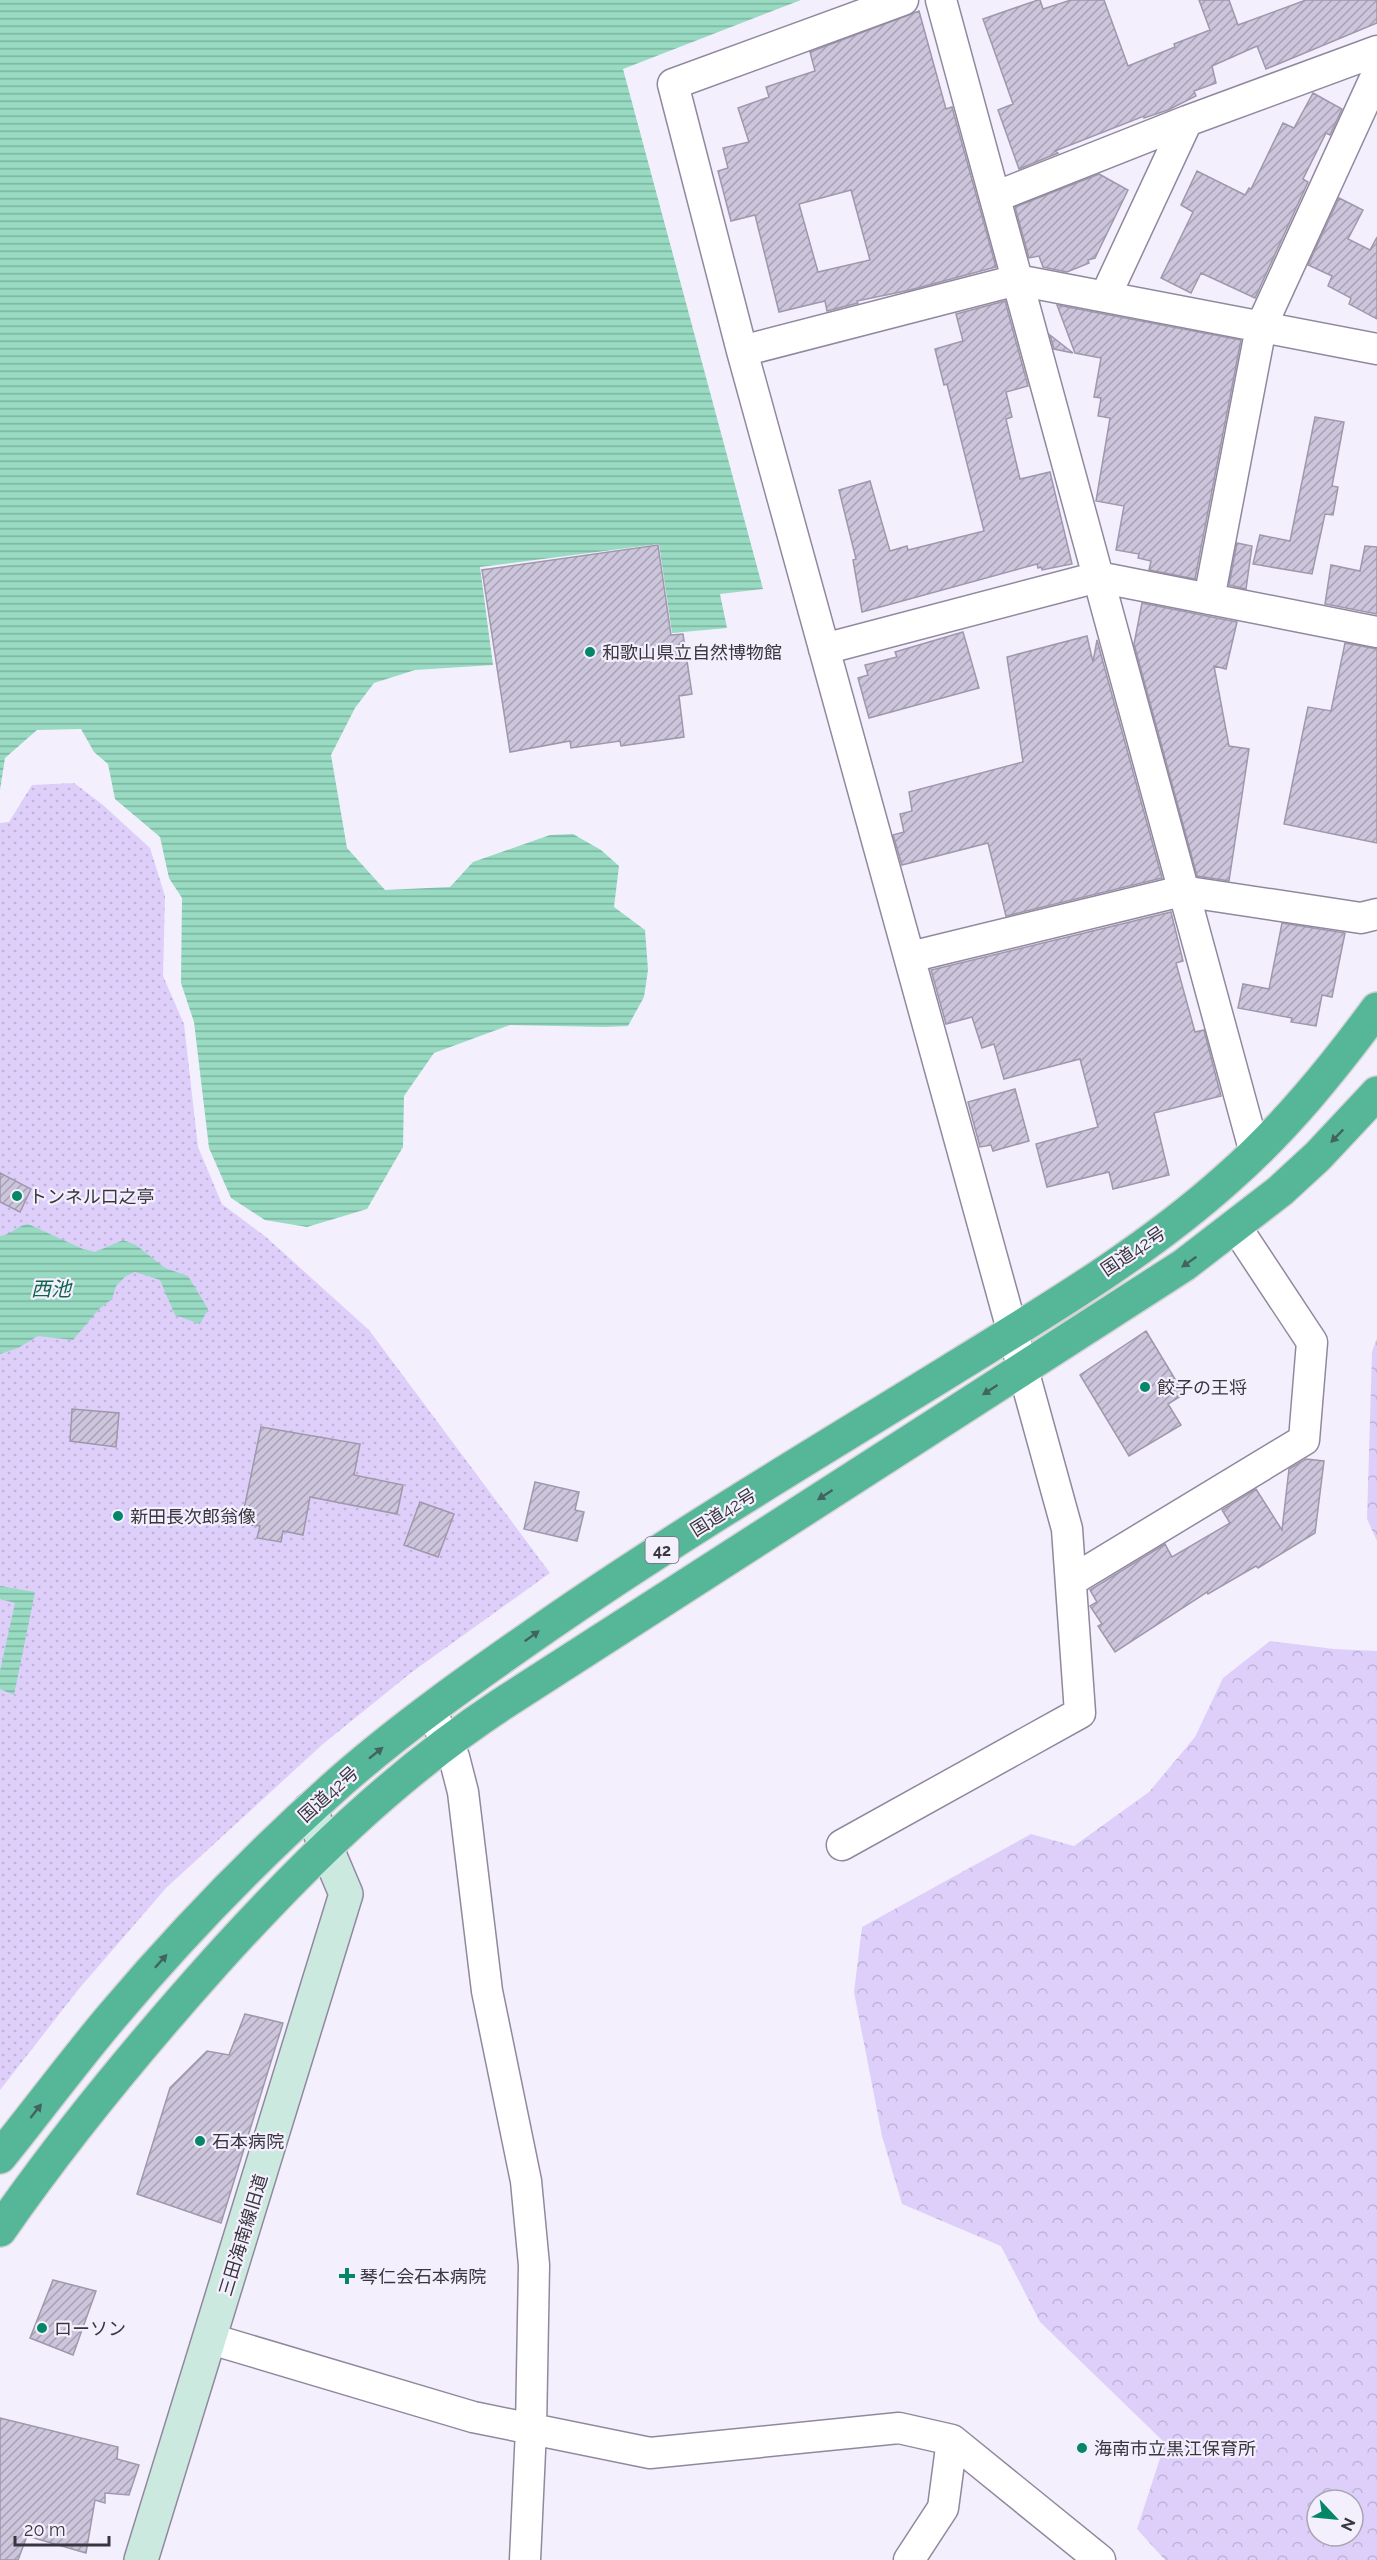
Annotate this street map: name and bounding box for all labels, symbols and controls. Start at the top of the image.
place label: 和歌山県立自然博物館 [602,642,782,663]
marker: 和歌山県立自然博物館 [583,645,597,659]
one-way arrow [1330,1128,1344,1143]
place label: トンネル口之亭 [29,1186,155,1207]
marker: トンネル口之亭 [10,1189,24,1203]
street label: 国道42号 [1097,1222,1169,1280]
one-way arrow [1181,1256,1197,1268]
water label: 西池 [31,1277,73,1301]
place label: 餃子の王将 [1157,1377,1247,1398]
marker: 餃子の王将 [1138,1380,1152,1394]
one-way arrow [982,1385,998,1396]
street label: 国道42号 [686,1484,760,1540]
one-way arrow [817,1490,834,1501]
place label: 新田長次郎翁像 [130,1506,256,1527]
marker: 新田長次郎翁像 [111,1509,125,1523]
road number: 42 [646,1537,678,1563]
one-way arrow [524,1630,540,1642]
one-way arrow [368,1746,384,1759]
street label: 国道42号 [294,1762,362,1826]
one-way arrow [154,1954,167,1969]
one-way arrow [30,2103,43,2119]
place label: 石本病院 [212,2131,284,2152]
marker: 石本病院 [193,2134,207,2148]
street label: 三田海南線旧道 [215,2172,271,2298]
place label: 琴仁会石本病院 [360,2266,486,2287]
marker: 琴仁会石本病院 [338,2267,356,2285]
place label: ローソン [54,2318,126,2339]
marker: ローソン [35,2321,49,2335]
place label: 海南市立黒江保育所 [1094,2438,1256,2459]
marker: 海南市立黒江保育所 [1075,2441,1089,2455]
north arrow [1305,2488,1365,2548]
scale bar [15,2509,110,2547]
text: N [1337,2515,1359,2534]
text: 20 m [24,2519,66,2540]

